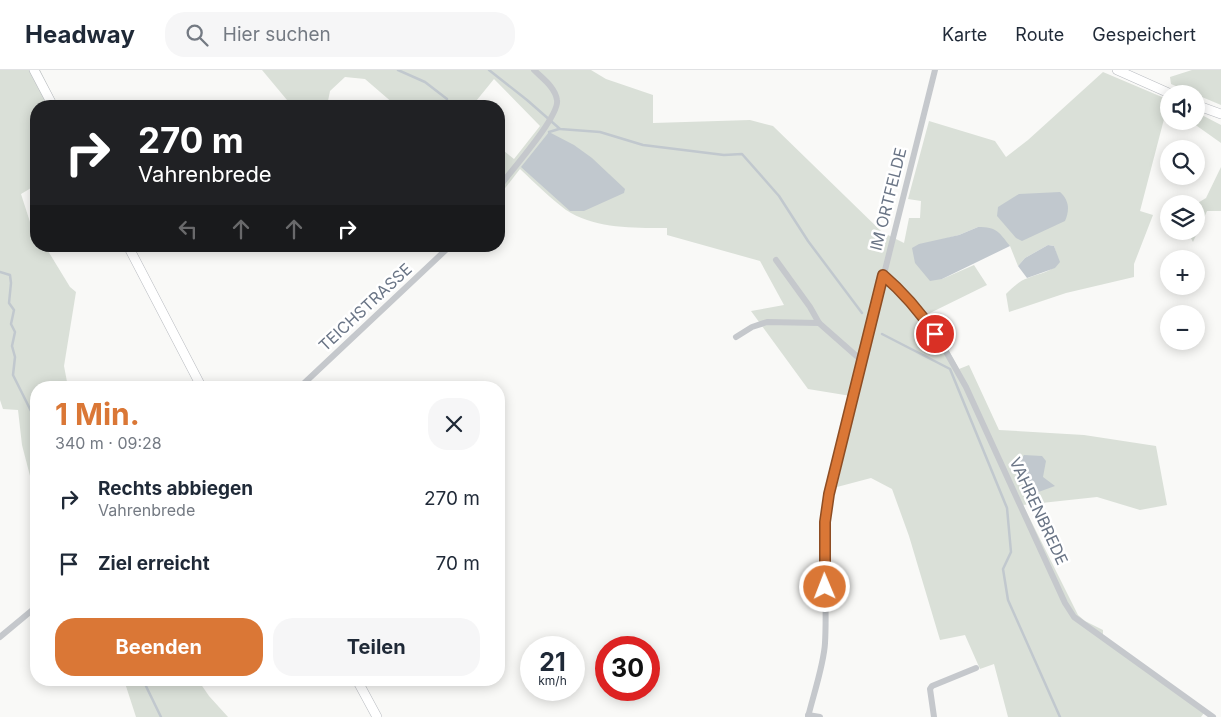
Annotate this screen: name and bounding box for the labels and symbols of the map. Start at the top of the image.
street label: IM ORTFELDE [866,145,910,253]
street label: TEICHSTRASSE [314,259,416,355]
pin [914,313,956,355]
street label: VAHRENBREDE [1005,454,1073,568]
position arrow [798,560,850,612]
speed limit sign: 30 [595,636,660,701]

